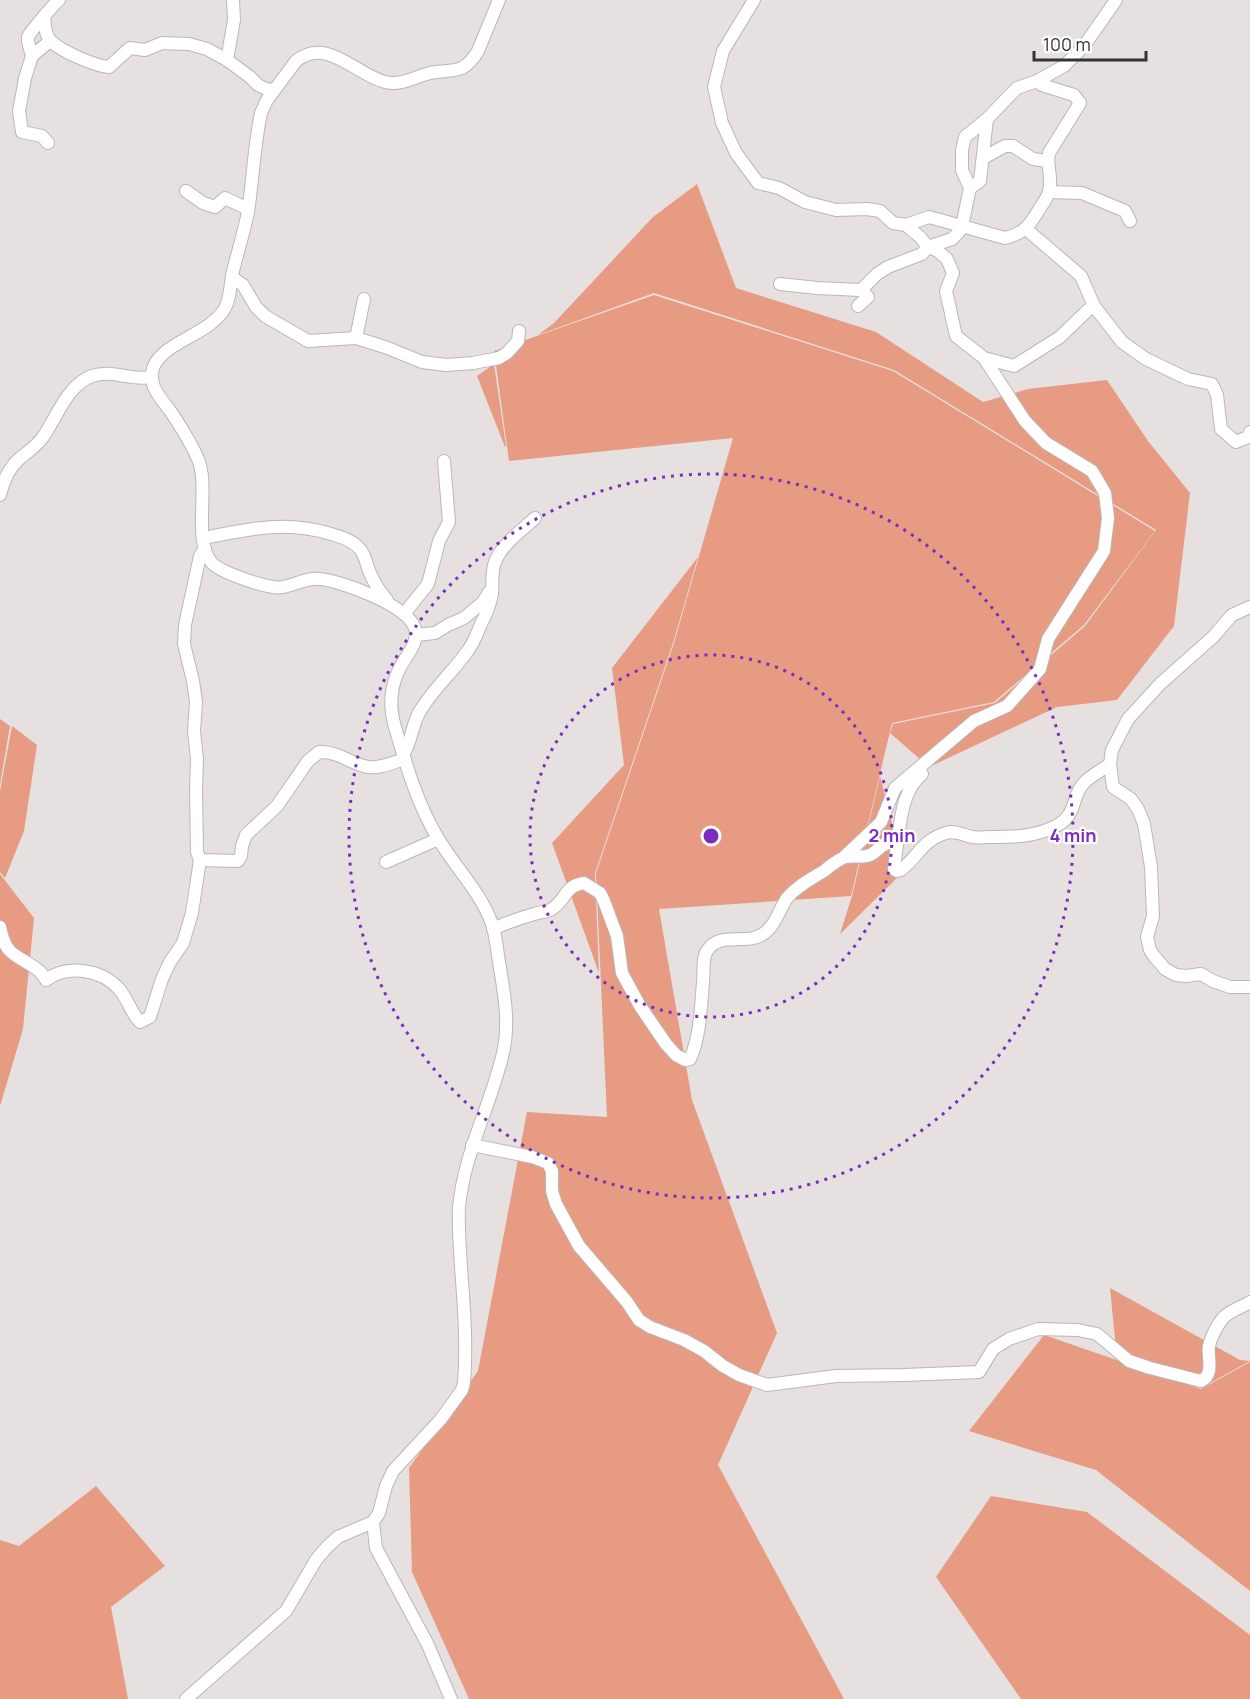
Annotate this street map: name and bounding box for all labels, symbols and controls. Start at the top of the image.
scale bar [1034,24,1146,62]
text: 100 m [1043,32,1091,56]
text: 2 min [869,823,915,847]
text: 4 min [1049,823,1097,847]
centre of rings [701,826,721,846]

